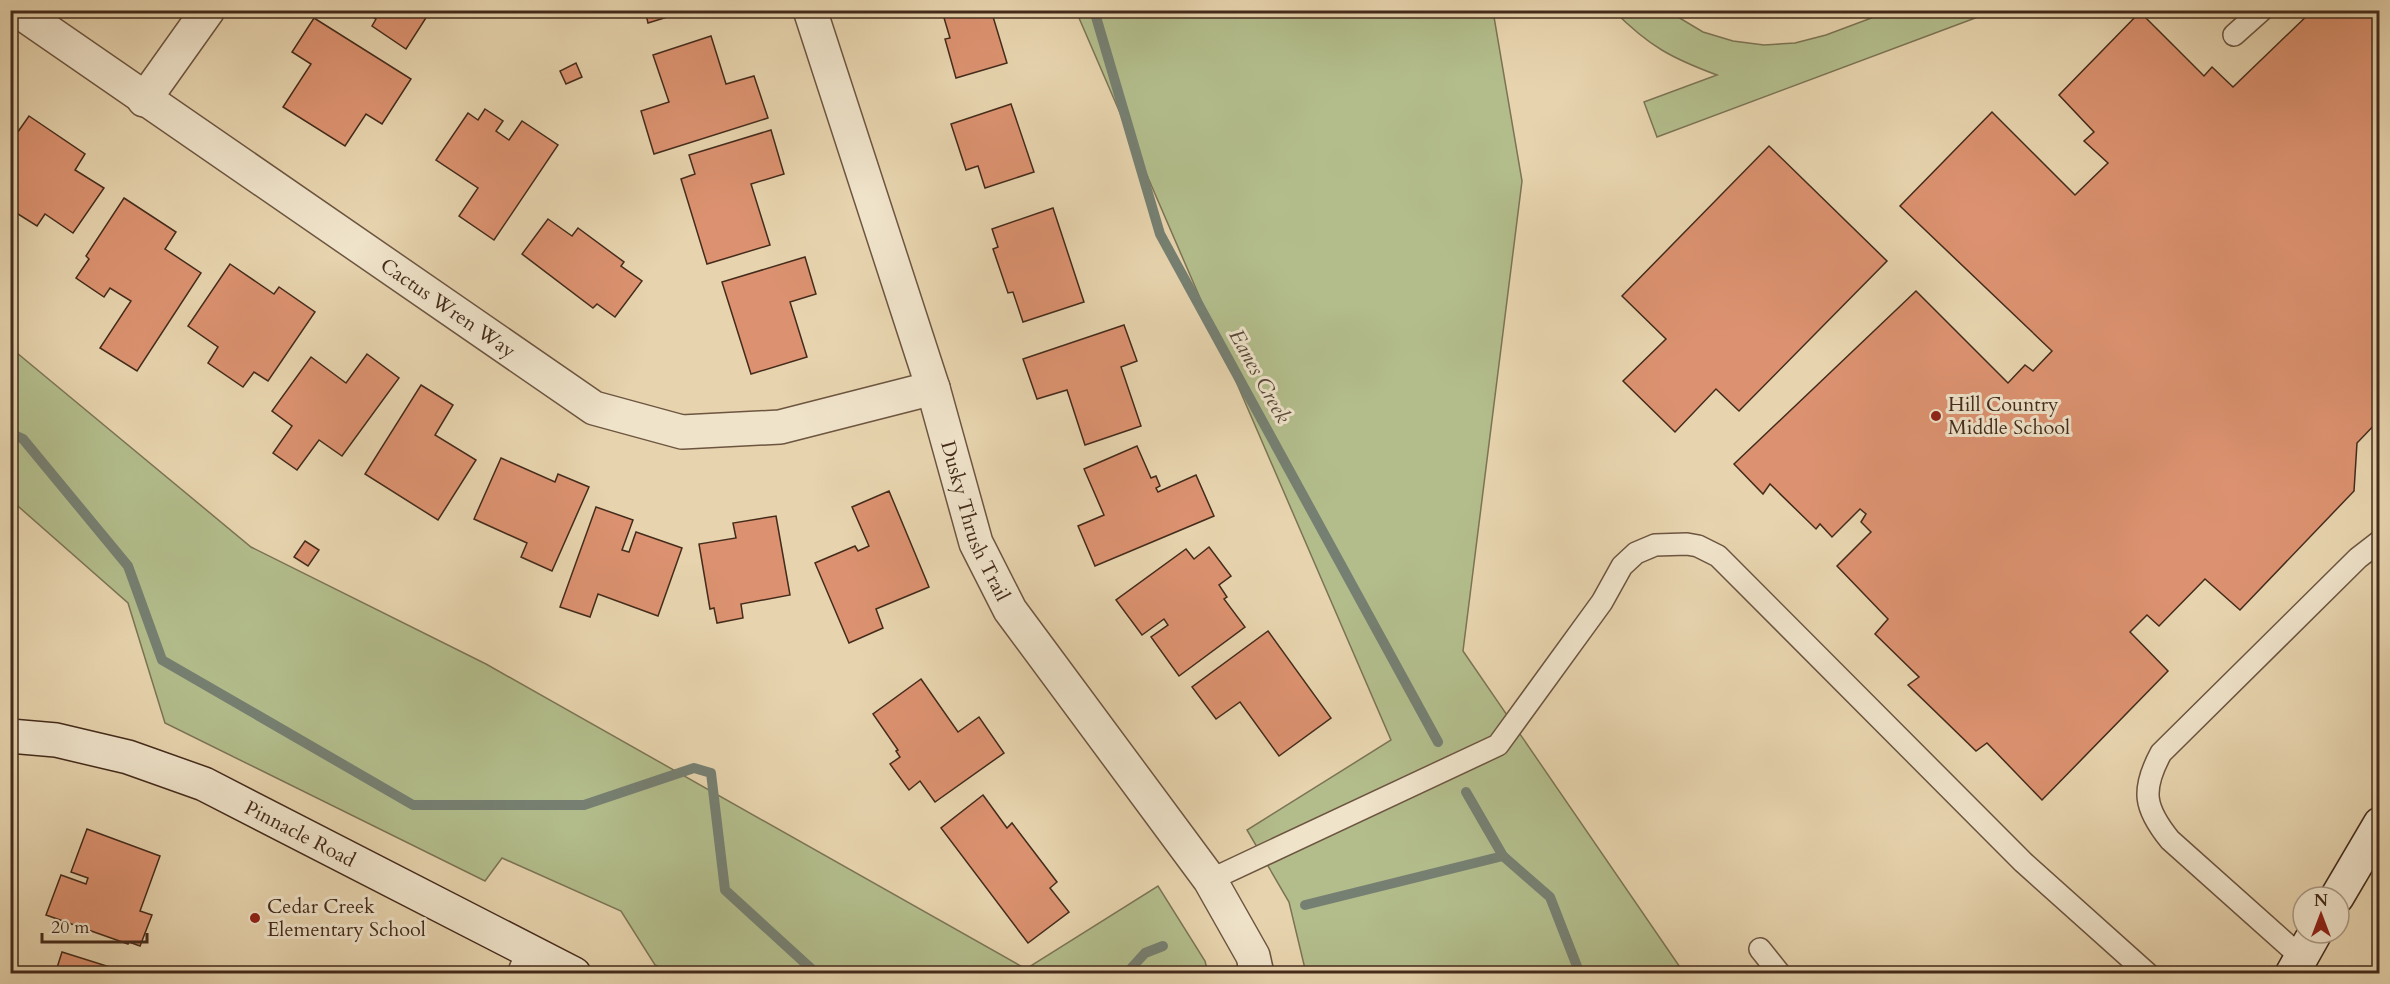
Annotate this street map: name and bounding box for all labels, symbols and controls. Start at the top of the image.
street label: Cactus Wren Way [375,252,522,364]
water label: Eanes Creek [1222,324,1298,429]
place label: Hill Country Middle School [1948,391,2070,441]
marker: Hill Country Middle School [1929,409,1943,423]
street label: Dusky Thrush Trail [934,438,1016,606]
street label: Pinnacle Road [240,794,361,874]
north arrow [2291,885,2351,945]
text: N [2314,890,2328,912]
place label: Cedar Creek Elementary School [267,893,426,943]
scale bar [42,906,147,944]
marker: Cedar Creek Elementary School [248,911,262,925]
text: 20 m [51,915,90,940]

